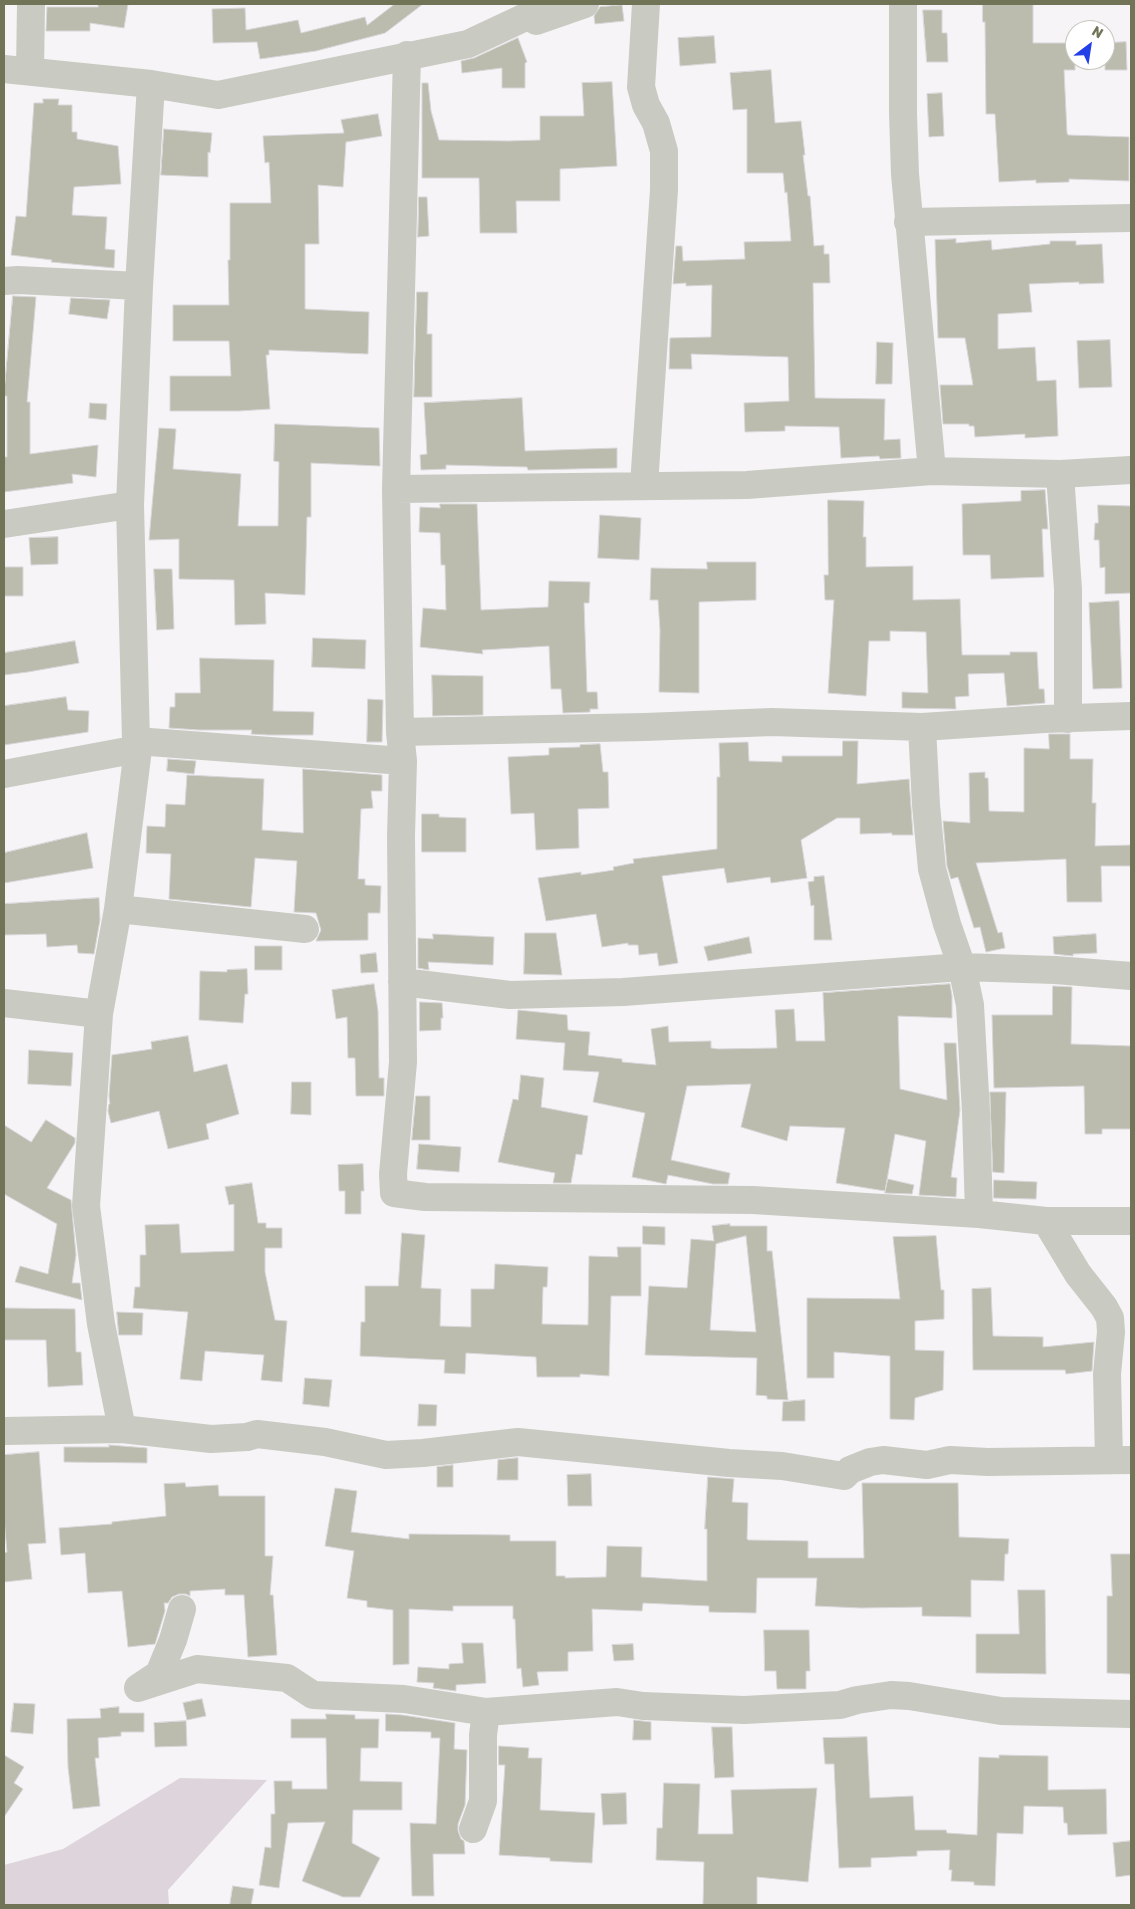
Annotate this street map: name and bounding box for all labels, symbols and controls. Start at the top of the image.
north arrow [1065,20,1115,70]
text: N [1089,23,1106,42]

